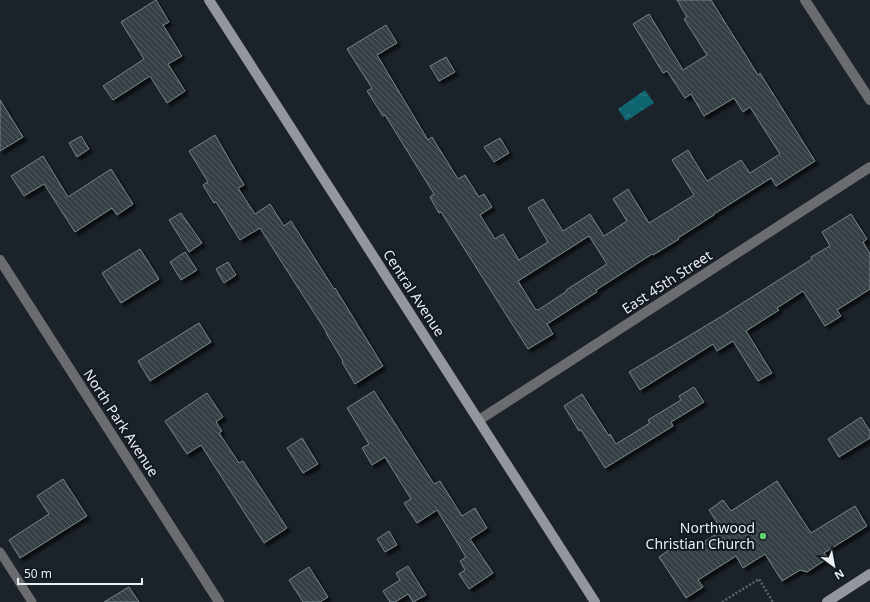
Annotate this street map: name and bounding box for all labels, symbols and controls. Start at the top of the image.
street label: East 45th Street [618,245,715,318]
street label: Central Avenue [379,246,450,340]
street label: North Park Avenue [80,365,163,480]
place label: Northwood Christian Church [646,518,755,553]
marker: Northwood Christian Church [758,531,768,541]
north arrow [814,546,854,586]
scale bar [18,560,142,586]
text: 50 m [24,565,52,582]
text: N [832,566,847,584]

